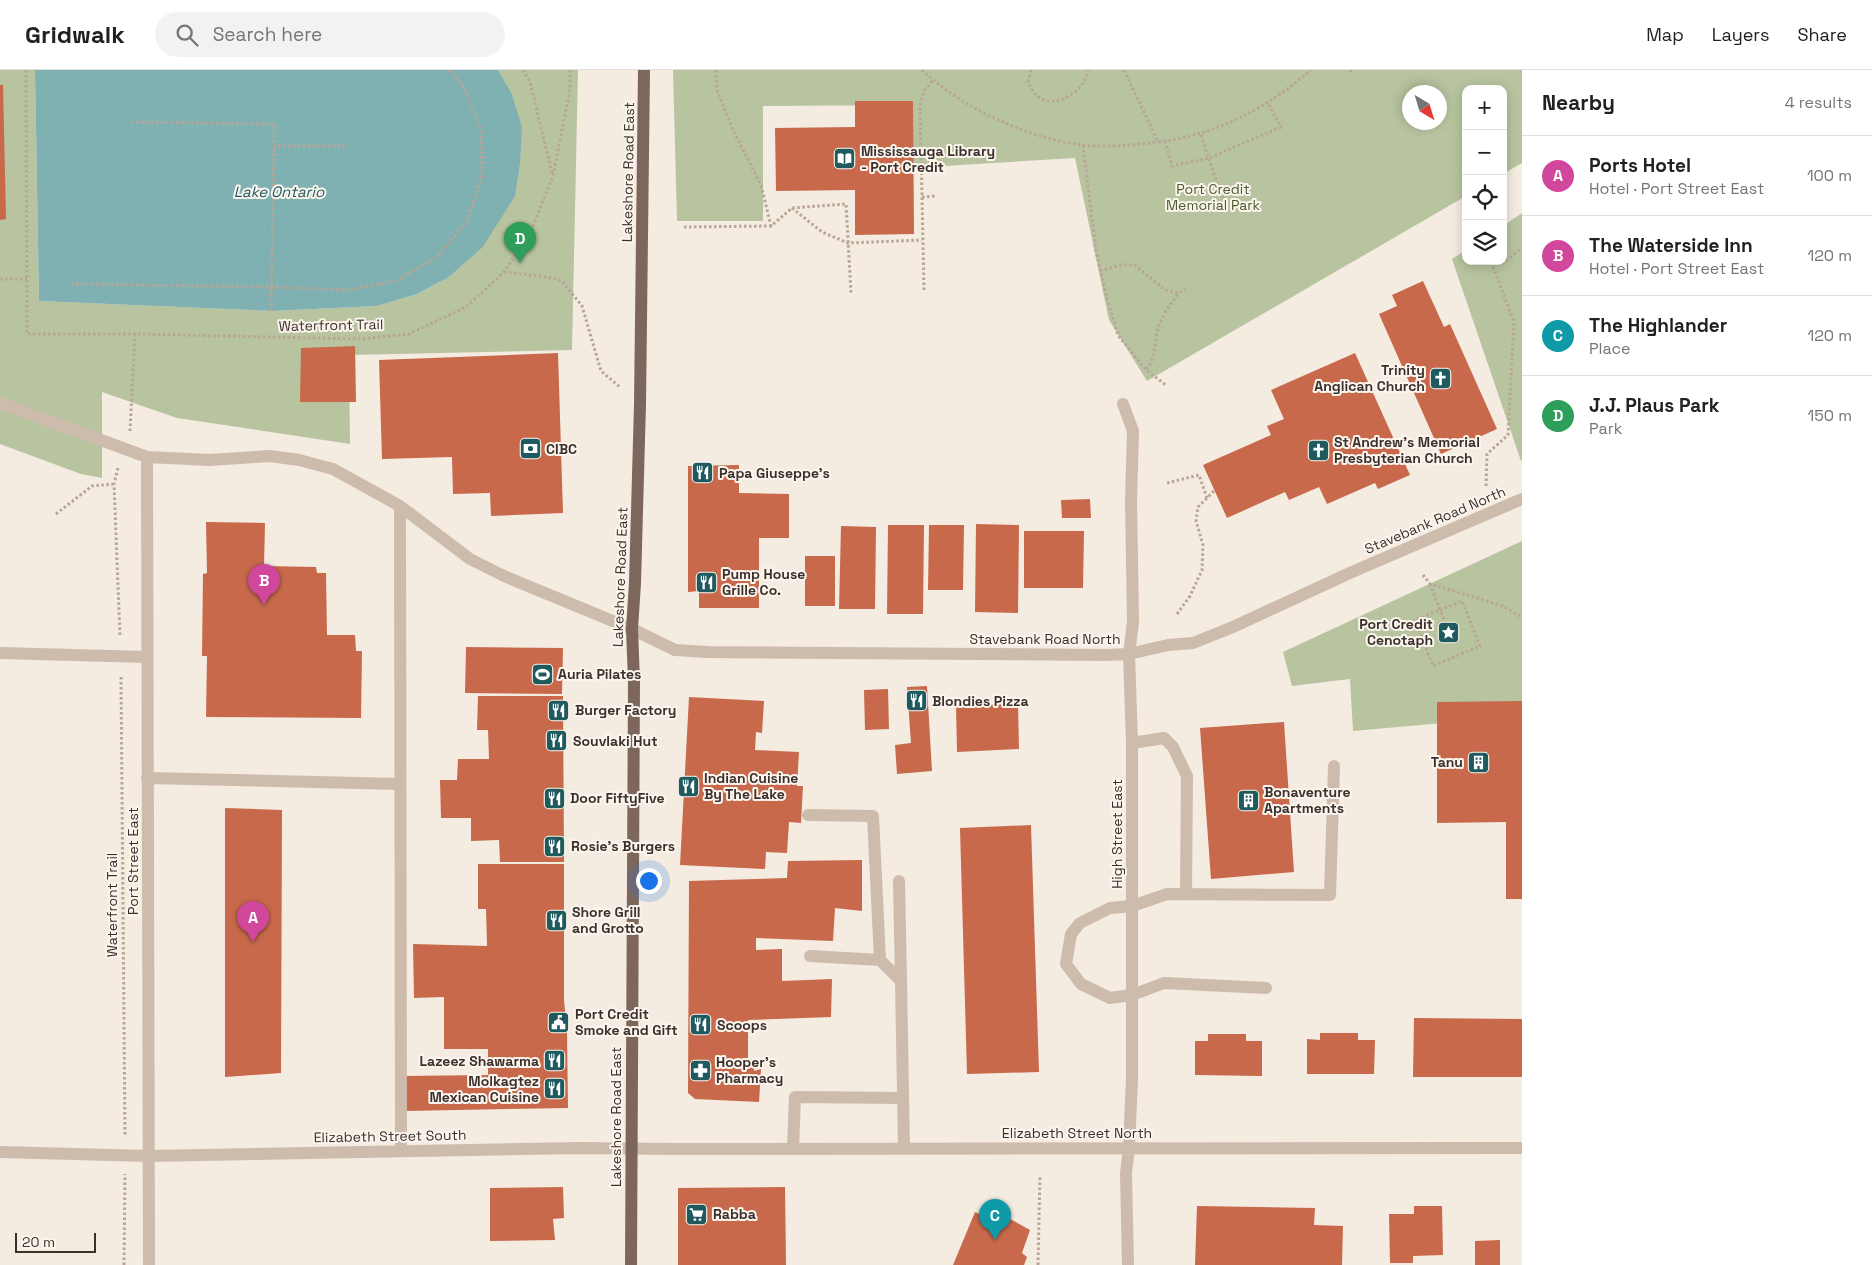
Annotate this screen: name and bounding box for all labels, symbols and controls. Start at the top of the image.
search box [155,12,505,57]
text: Gridwalk [25,19,125,50]
icon: search [173,21,201,49]
text: Search here [213,22,322,47]
text: Map [1646,23,1684,46]
text: Layers [1712,23,1769,46]
text: Share [1797,23,1847,46]
north arrow [1402,85,1447,130]
map controls [1462,85,1507,265]
button: + [1462,85,1507,130]
text: Nearby [1542,89,1615,116]
text: 4 results [1785,92,1852,113]
street label: Lakeshore Road East [618,102,638,242]
button: − [1462,130,1507,175]
place label: Mississauga Library - Port Credit [861,142,995,176]
library icon: Mississauga Library - Port Credit [833,147,857,171]
text: Ports Hotel [1589,153,1691,178]
text: A [1553,165,1563,186]
text: 100 m [1807,165,1852,186]
button: locate [1462,175,1507,220]
text: Hotel · Port Street East [1589,178,1764,199]
park label: Port Credit Memorial Park [1166,180,1260,214]
water label: Lake Ontario [234,182,325,201]
button: layers [1462,220,1507,265]
pin: D [504,222,536,263]
text: The Waterside Inn [1589,233,1753,258]
text: B [1553,245,1563,266]
text: 120 m [1808,245,1852,266]
text: Hotel · Port Street East [1589,258,1764,279]
text: The Highlander [1589,313,1727,338]
street label: Waterfront Trail [279,315,383,335]
text: C [1553,325,1563,346]
text: 120 m [1808,325,1852,346]
text: Place [1589,338,1631,359]
place label: Trinity Anglican Church [1314,361,1425,395]
church icon: Trinity Anglican Church [1429,366,1453,390]
text: J.J. Plaus Park [1589,393,1720,418]
text: D [1553,405,1563,426]
text: 150 m [1808,405,1852,426]
text: Park [1589,418,1622,439]
place label: St Andrew's Memorial Presbyterian Church [1334,433,1480,467]
bank icon: CIBC [518,437,542,461]
church icon: St Andrew's Memorial Presbyterian Church [1306,438,1330,462]
place label: CIBC [546,440,577,458]
restaurant icon: Papa Giuseppe's [691,461,715,485]
place label: Papa Giuseppe's [719,464,830,482]
street label: Stavebank Road North [1362,482,1508,558]
street label: Lakeshore Road East [609,507,631,647]
pin: B [248,564,280,605]
place label: Pump House Grille Co. [722,565,805,599]
restaurant icon: Pump House Grille Co. [694,570,718,594]
place label: Port Credit Cenotaph [1359,615,1433,649]
place icon: Port Credit Cenotaph [1437,620,1461,644]
street label: Stavebank Road North [969,630,1121,648]
sports icon: Auria Pilates [530,662,554,686]
place label: Auria Pilates [558,665,641,683]
restaurant icon: Blondies Pizza [904,689,928,713]
place label: Blondies Pizza [932,692,1029,710]
restaurant icon: Burger Factory [547,698,571,722]
place label: Burger Factory [575,701,677,719]
restaurant icon: Souvlaki Hut [545,729,569,753]
place label: Souvlaki Hut [573,732,658,750]
building icon: Tanu [1467,750,1491,774]
place label: Tanu [1431,753,1463,771]
place label: Indian Cuisine By The Lake [704,769,798,803]
restaurant icon: Indian Cuisine By The Lake [676,774,700,798]
street label: High Street East [1108,779,1126,889]
place label: Bonaventure Apartments [1264,783,1351,817]
restaurant icon: Door FiftyFive [542,786,566,810]
building icon: Bonaventure Apartments [1236,788,1260,812]
place label: Door FiftyFive [570,789,665,807]
street label: Port Street East [124,807,142,915]
restaurant icon: Rosie’s Burgers [543,834,567,858]
place label: Rosie’s Burgers [571,837,675,855]
street label: Waterfront Trail [103,853,121,957]
your location [636,868,662,894]
pin: A [237,901,269,942]
place label: Shore Grill and Grotto [572,903,644,937]
restaurant icon: Shore Grill and Grotto [544,908,568,932]
place label: Port Credit Smoke and Gift [575,1005,678,1039]
public building icon: Port Credit Smoke and Gift [547,1010,571,1034]
restaurant icon: Scoops [689,1013,713,1037]
place label: Scoops [717,1016,767,1034]
street label: Lakeshore Road East [607,1047,625,1187]
restaurant icon: Lazeez Shawarma [543,1049,567,1073]
place label: Lazeez Shawarma [419,1052,539,1070]
place label: Hooper's Pharmacy [716,1053,783,1087]
pharmacy icon: Hooper's Pharmacy [688,1058,712,1082]
place label: Molkagtez Mexican Cuisine [429,1072,539,1106]
restaurant icon: Molkagtez Mexican Cuisine [543,1077,567,1101]
street label: Elizabeth Street North [1002,1124,1152,1142]
street label: Elizabeth Street South [313,1126,467,1146]
pin: C [979,1199,1011,1240]
supermarket icon: Rabba [685,1202,709,1226]
place label: Rabba [713,1205,756,1223]
scale bar [15,1230,96,1253]
text: 20 m [22,1233,55,1251]

